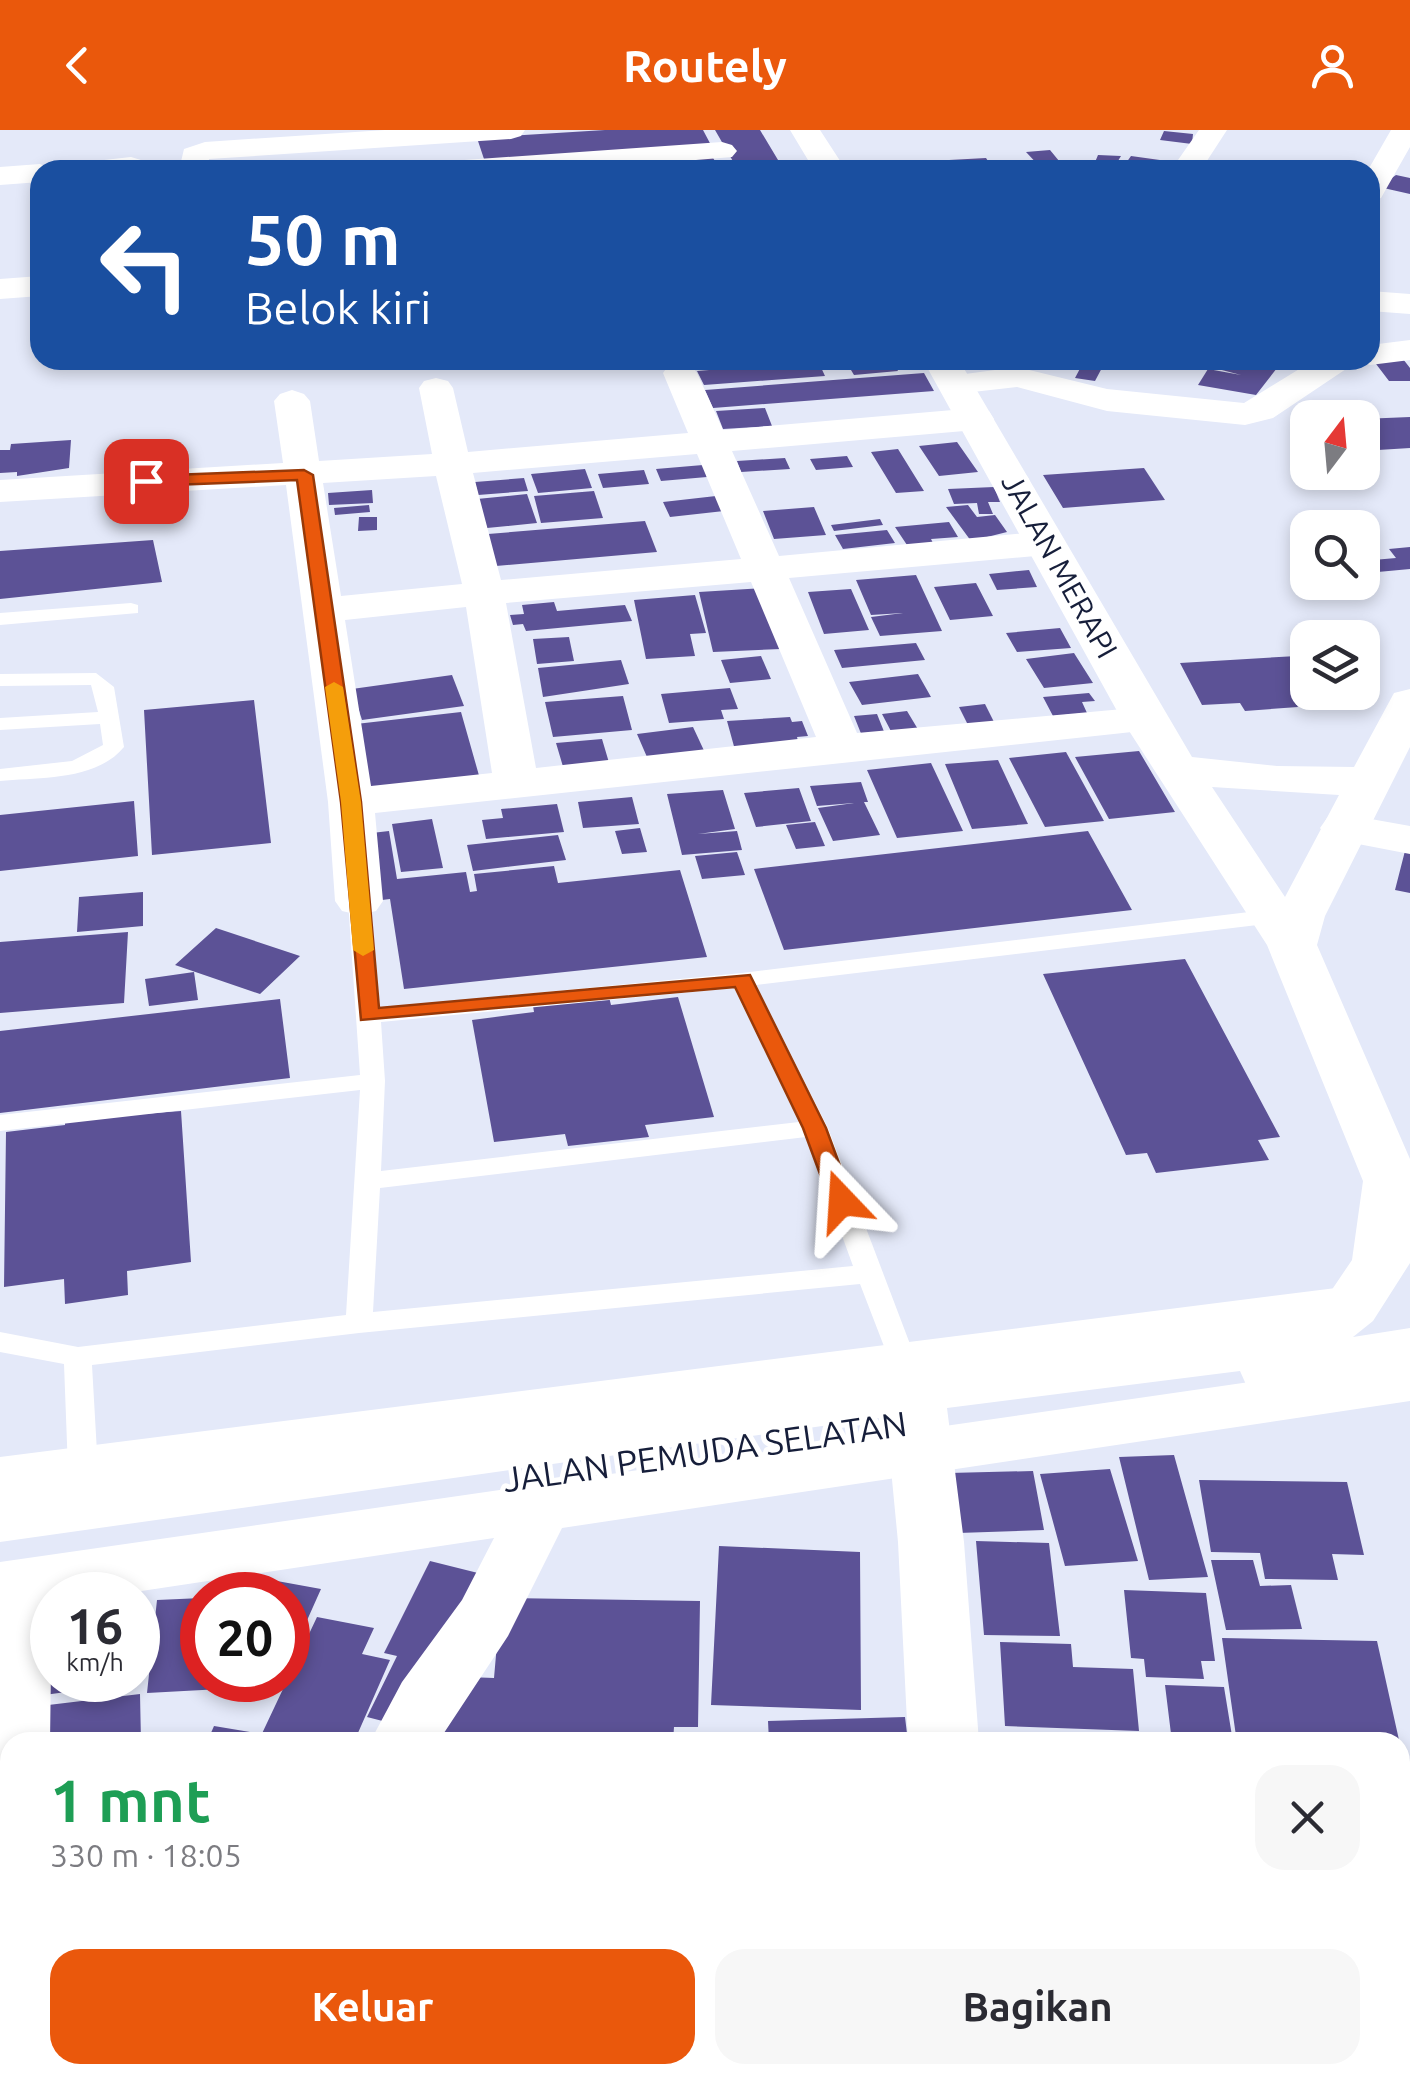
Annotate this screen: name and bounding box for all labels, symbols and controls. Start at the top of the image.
icon: back [50,38,105,93]
icon: person [1305,38,1360,93]
text: Routely [623,40,787,91]
icon: left [80,200,210,330]
text: 50 m [245,200,401,278]
text: Belok kiri [245,282,431,333]
north arrow [1290,400,1380,490]
map controls [1290,400,1380,710]
pin [104,439,189,524]
icon: arrive [119,454,174,509]
street label: JALAN MERAPI [995,467,1125,664]
button: search [1290,510,1380,600]
button: layers [1290,620,1380,710]
position arrow [790,1149,894,1253]
street label: JALAN PEMUDA SELATAN [500,1403,909,1499]
speed limit sign: 20 [180,1572,310,1702]
text: 16 [67,1597,123,1653]
text: km/h [66,1648,124,1676]
button: close [1255,1765,1360,1870]
text: 1 mnt [50,1766,211,1833]
text: 330 m · 18:05 [50,1837,242,1873]
button: Keluar [50,1949,695,2064]
button: Bagikan [715,1949,1360,2064]

